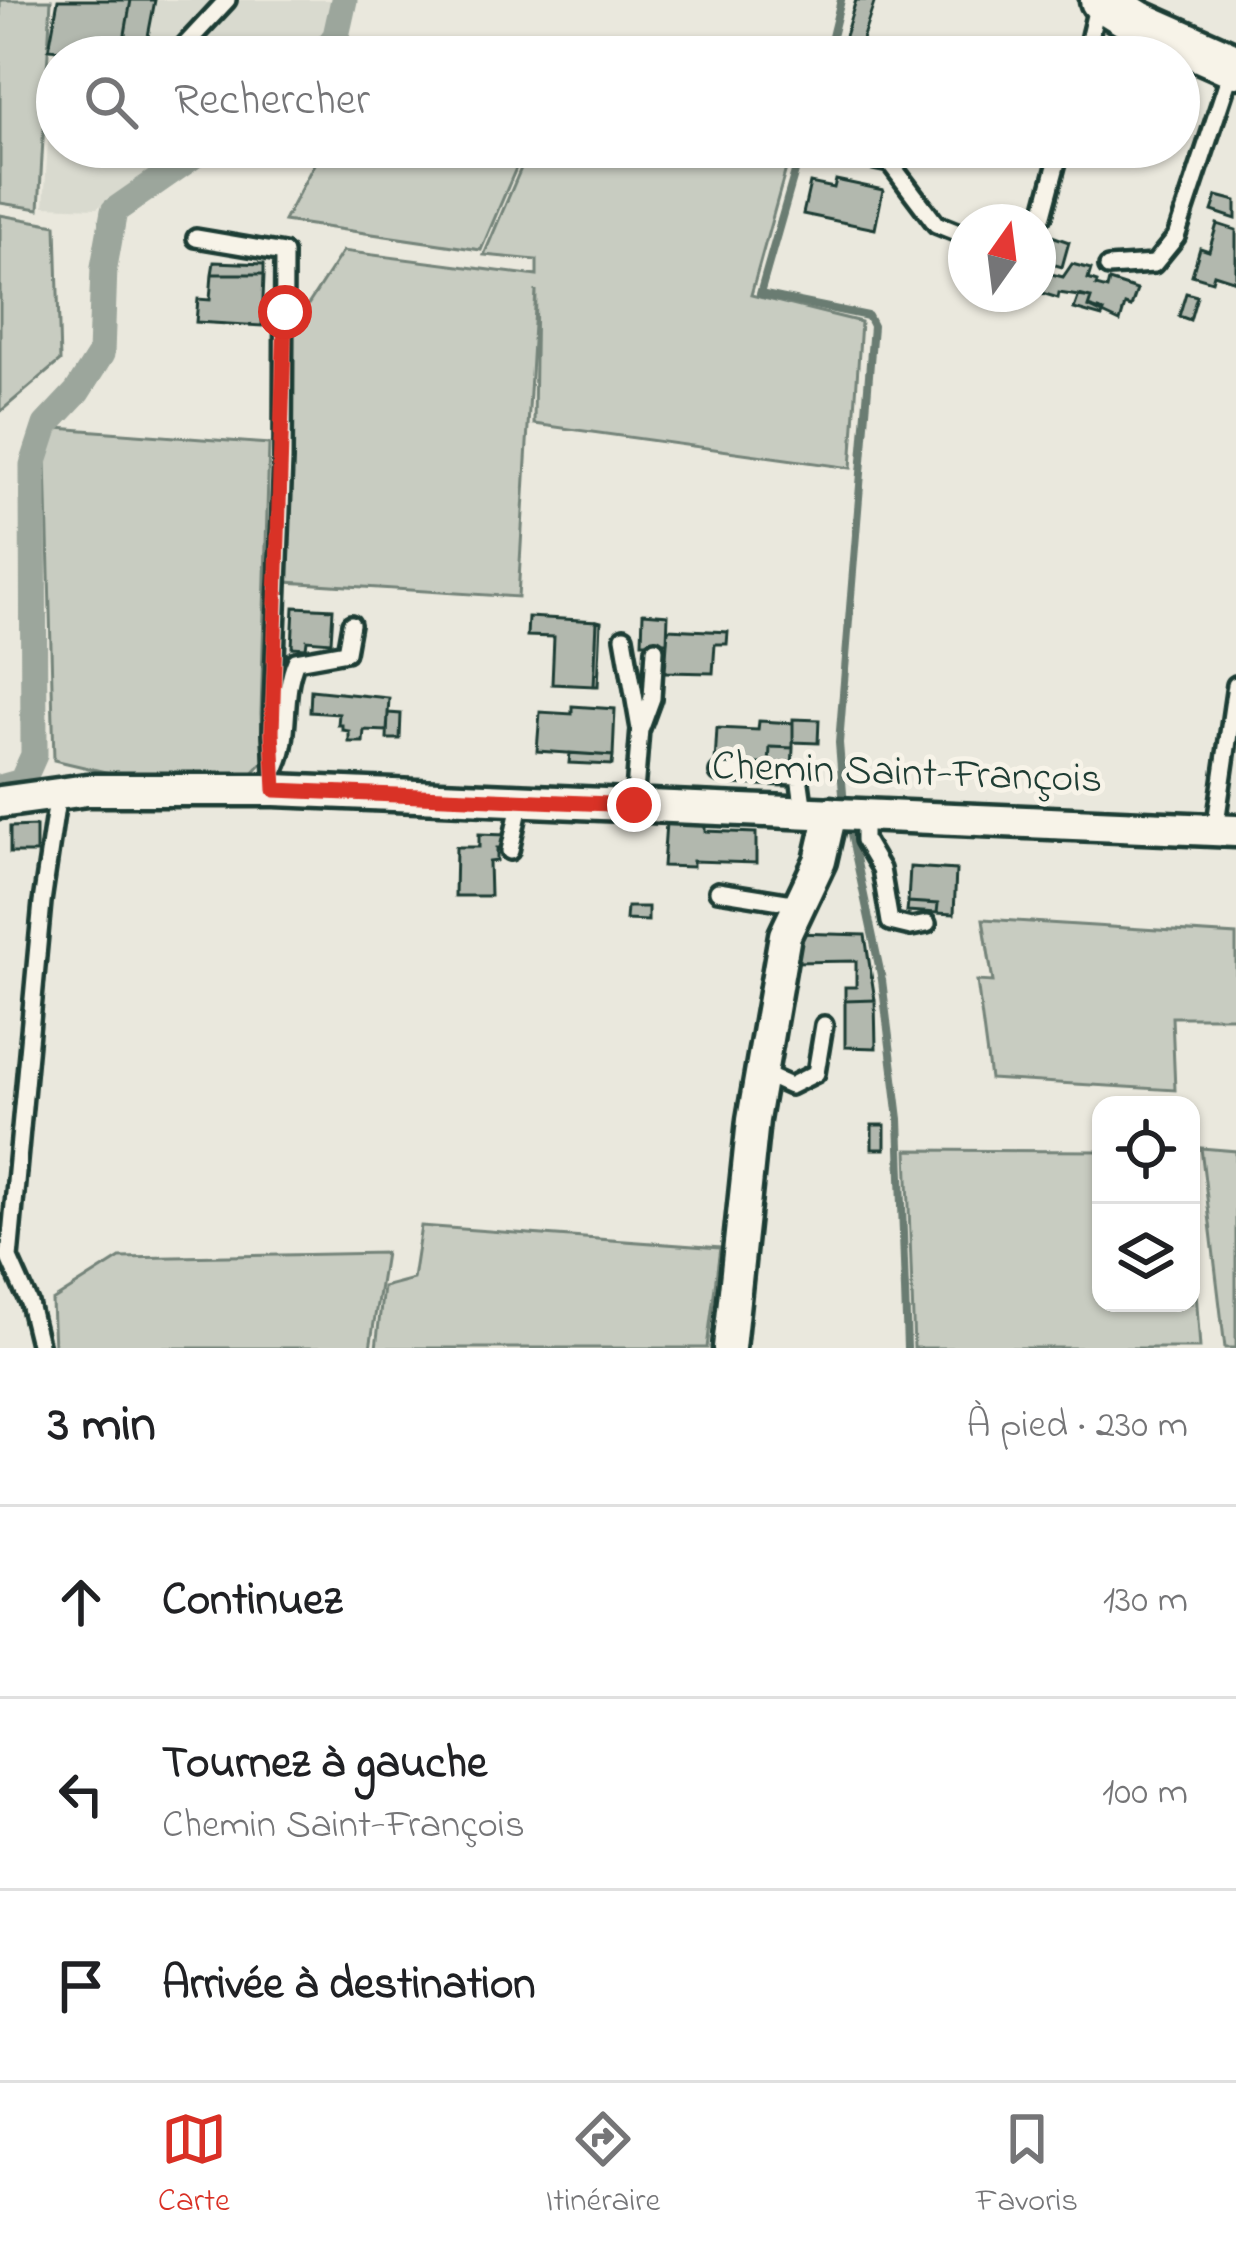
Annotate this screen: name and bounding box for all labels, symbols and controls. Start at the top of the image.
search box [36,36,1200,168]
icon: search [78,69,144,135]
text: Rechercher [174,69,370,135]
north arrow [948,204,1056,312]
route start [258,285,312,339]
street label: Chemin Saint-François [711,737,1103,811]
route end [607,778,661,832]
map controls [1092,1096,1200,1312]
button: locate [1092,1096,1200,1204]
button: layers [1092,1204,1200,1312]
text: 3 min [48,1389,156,1464]
text: À pied · 230 m [966,1398,1188,1455]
icon: ahead [48,1569,114,1635]
text: Continuez [162,1569,342,1635]
text: 130 m [1103,1573,1188,1630]
text: Tournez à gauche [162,1732,487,1798]
icon: left [48,1761,114,1827]
text: 100 m [1102,1765,1188,1822]
text: Chemin Saint-François [162,1798,525,1855]
icon: arrive [48,1953,114,2019]
text: Arrivée à destination [162,1953,536,2019]
tab: Carte [158,2106,230,2226]
tab: Itinéraire [546,2106,660,2226]
tab: Favoris [976,2106,1078,2226]

